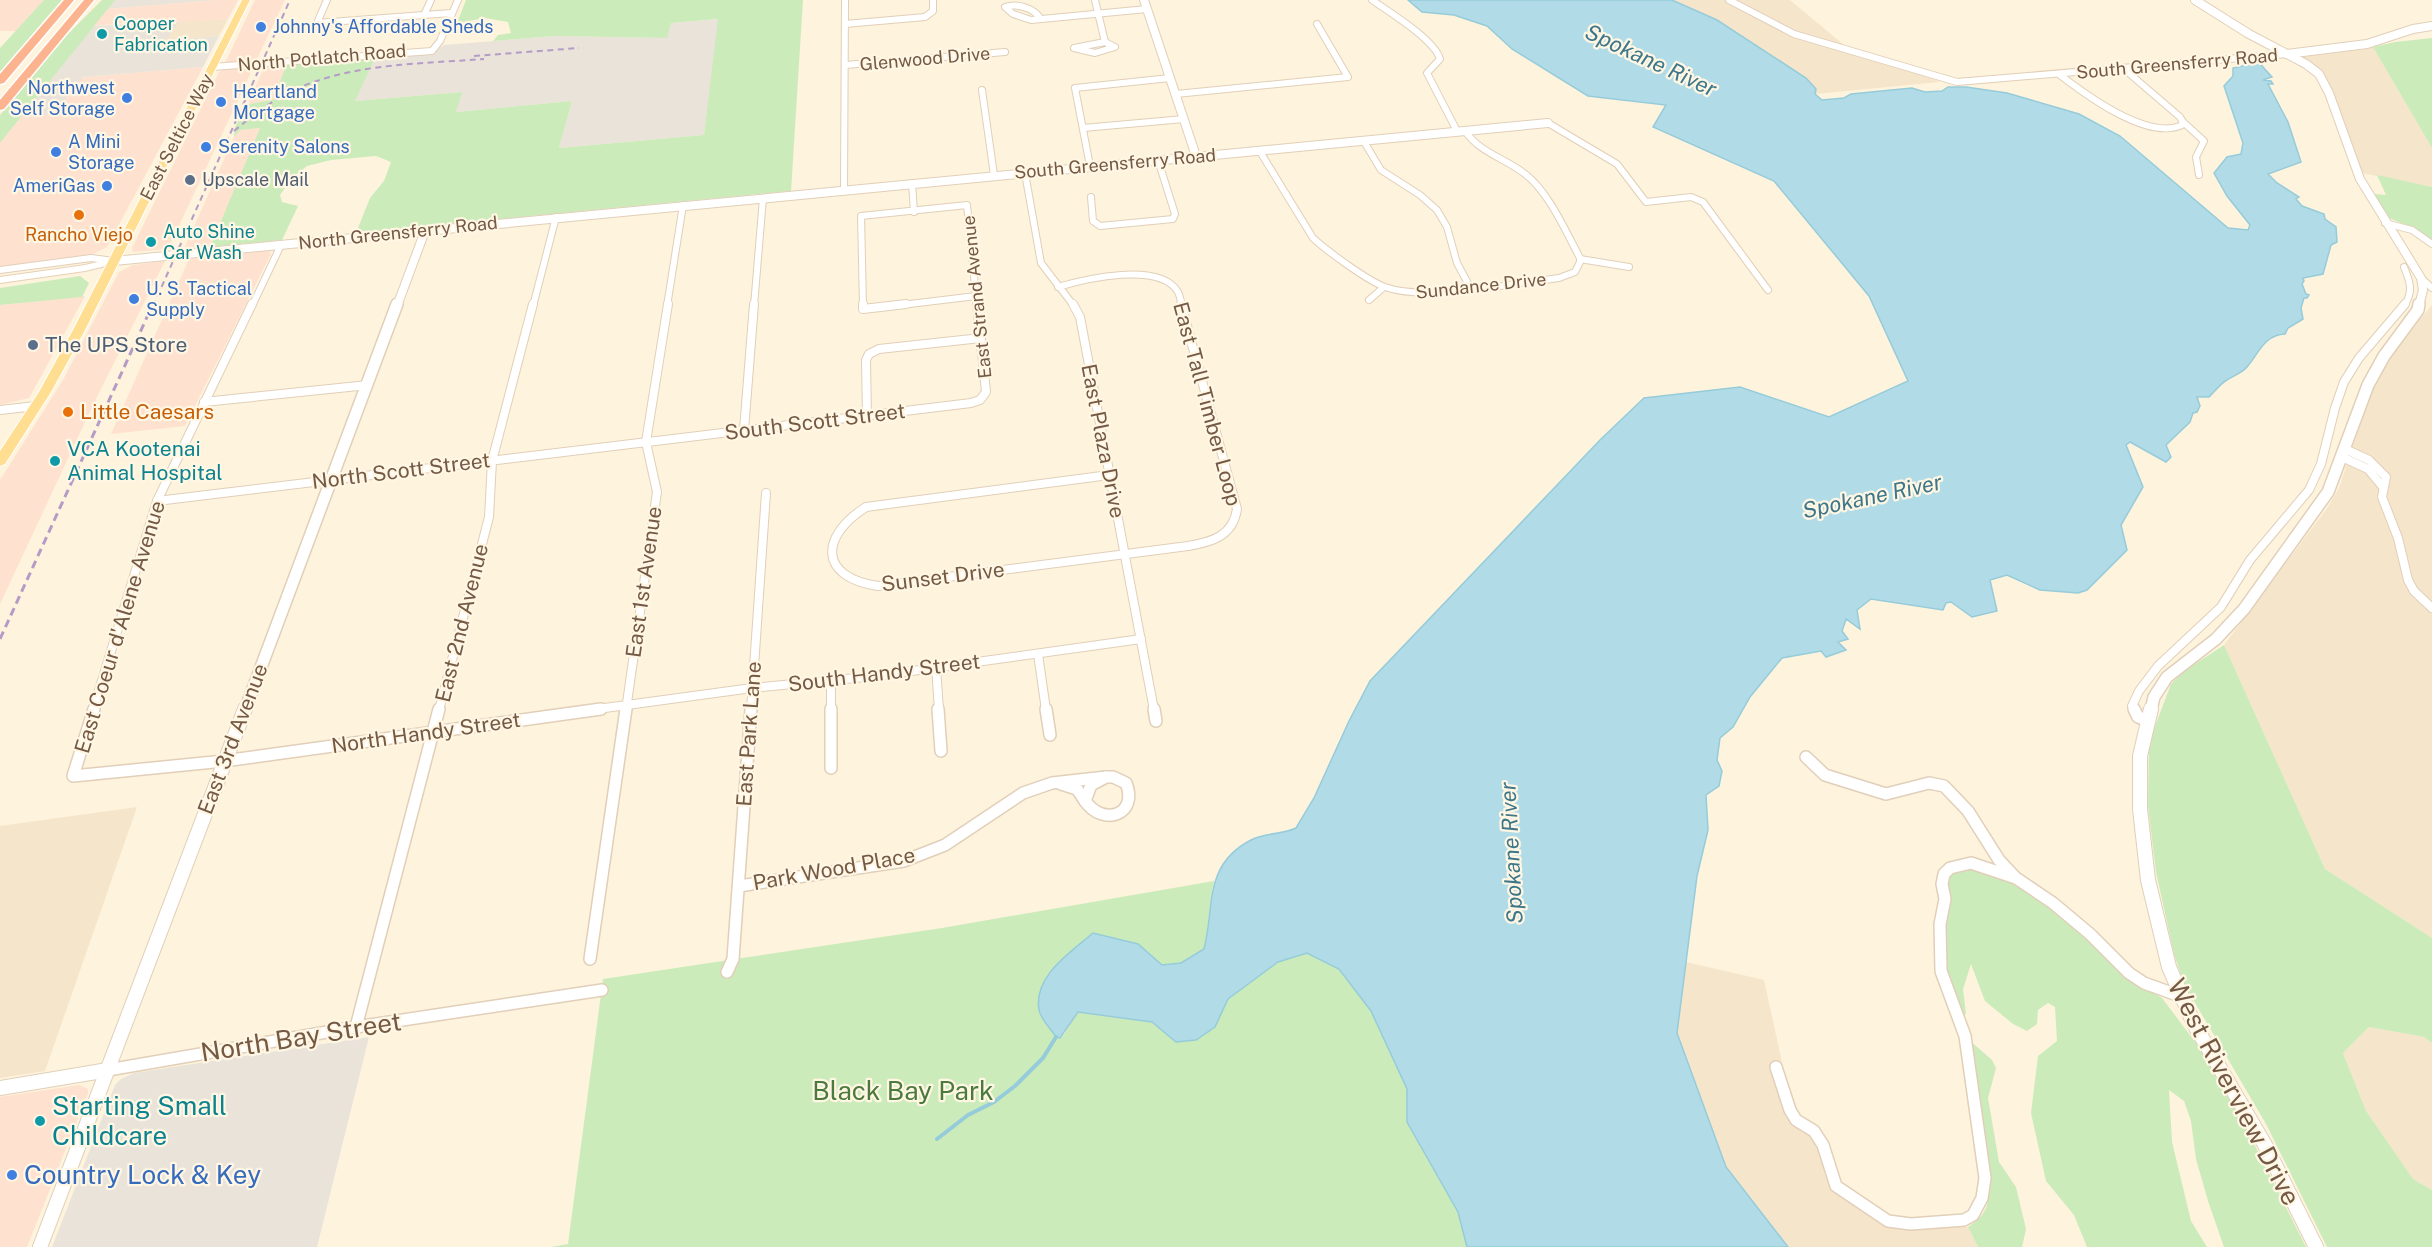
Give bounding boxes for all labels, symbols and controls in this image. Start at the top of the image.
place label: Cooper Fabrication [114,13,208,55]
place label: Johnny's Affordable Sheds [273,16,493,37]
water label: Spokane River [1581,18,1721,102]
marker: Johnny's Affordable Sheds [254,20,268,34]
marker: Cooper Fabrication [95,27,109,41]
street label: North Potlatch Road [237,40,407,75]
street label: Glenwood Drive [859,42,991,75]
street label: South Greensferry Road [2075,44,2279,83]
street label: East Seltice Way [136,70,218,204]
place label: Northwest Self Storage [10,77,115,119]
place label: Heartland Mortgage [233,81,317,123]
marker: Northwest Self Storage [120,91,134,105]
marker: Heartland Mortgage [214,95,228,109]
place label: A Mini Storage [68,131,134,173]
place label: Serenity Salons [218,136,350,157]
marker: Serenity Salons [199,140,213,154]
street label: South Greensferry Road [1013,144,1217,183]
marker: A Mini Storage [49,145,63,159]
place label: Upscale Mail [202,169,309,190]
marker: Upscale Mail [183,173,197,187]
place label: AmeriGas [13,175,95,196]
marker: AmeriGas [100,179,114,193]
marker: Rancho Viejo [72,208,86,222]
street label: North Greensferry Road [297,212,499,253]
street label: East Strand Avenue [957,214,996,380]
place label: Auto Shine Car Wash [163,221,255,263]
place label: Rancho Viejo [25,224,133,245]
marker: Auto Shine Car Wash [144,235,158,249]
street label: Sundance Drive [1415,268,1547,303]
place label: U. S. Tactical Supply [146,278,252,320]
marker: U. S. Tactical Supply [127,292,141,306]
street label: East Tall Timber Loop [1168,299,1247,509]
place label: The UPS Store [45,332,187,357]
marker: The UPS Store [26,338,40,352]
street label: East Plaza Drive [1076,362,1131,520]
street label: South Scott Street [723,398,907,445]
place label: Little Caesars [80,399,214,424]
marker: Little Caesars [61,405,75,419]
place label: VCA Kootenai Animal Hospital [67,436,223,485]
street label: North Scott Street [310,447,491,494]
marker: VCA Kootenai Animal Hospital [48,454,62,468]
water label: Spokane River [1800,468,1945,523]
street label: East Coeur d'Alene Avenue [69,497,170,756]
street label: East 1st Avenue [621,505,666,659]
street label: East 2nd Avenue [430,541,493,705]
street label: Sunset Drive [880,557,1006,596]
street label: South Handy Street [786,648,981,697]
street label: East 3rd Avenue [192,660,273,818]
street label: East Park Lane [731,661,766,807]
street label: North Handy Street [330,707,522,758]
water label: Spokane River [1494,781,1528,925]
street label: Park Wood Place [751,842,917,895]
street label: West Riverview Drive [2162,973,2307,1210]
street label: North Bay Street [198,1005,403,1068]
park label: Black Bay Park [812,1075,994,1106]
place label: Starting Small Childcare [52,1090,227,1151]
marker: Starting Small Childcare [33,1114,47,1128]
place label: Country Lock & Key [24,1159,261,1190]
marker: Country Lock & Key [5,1168,19,1182]

